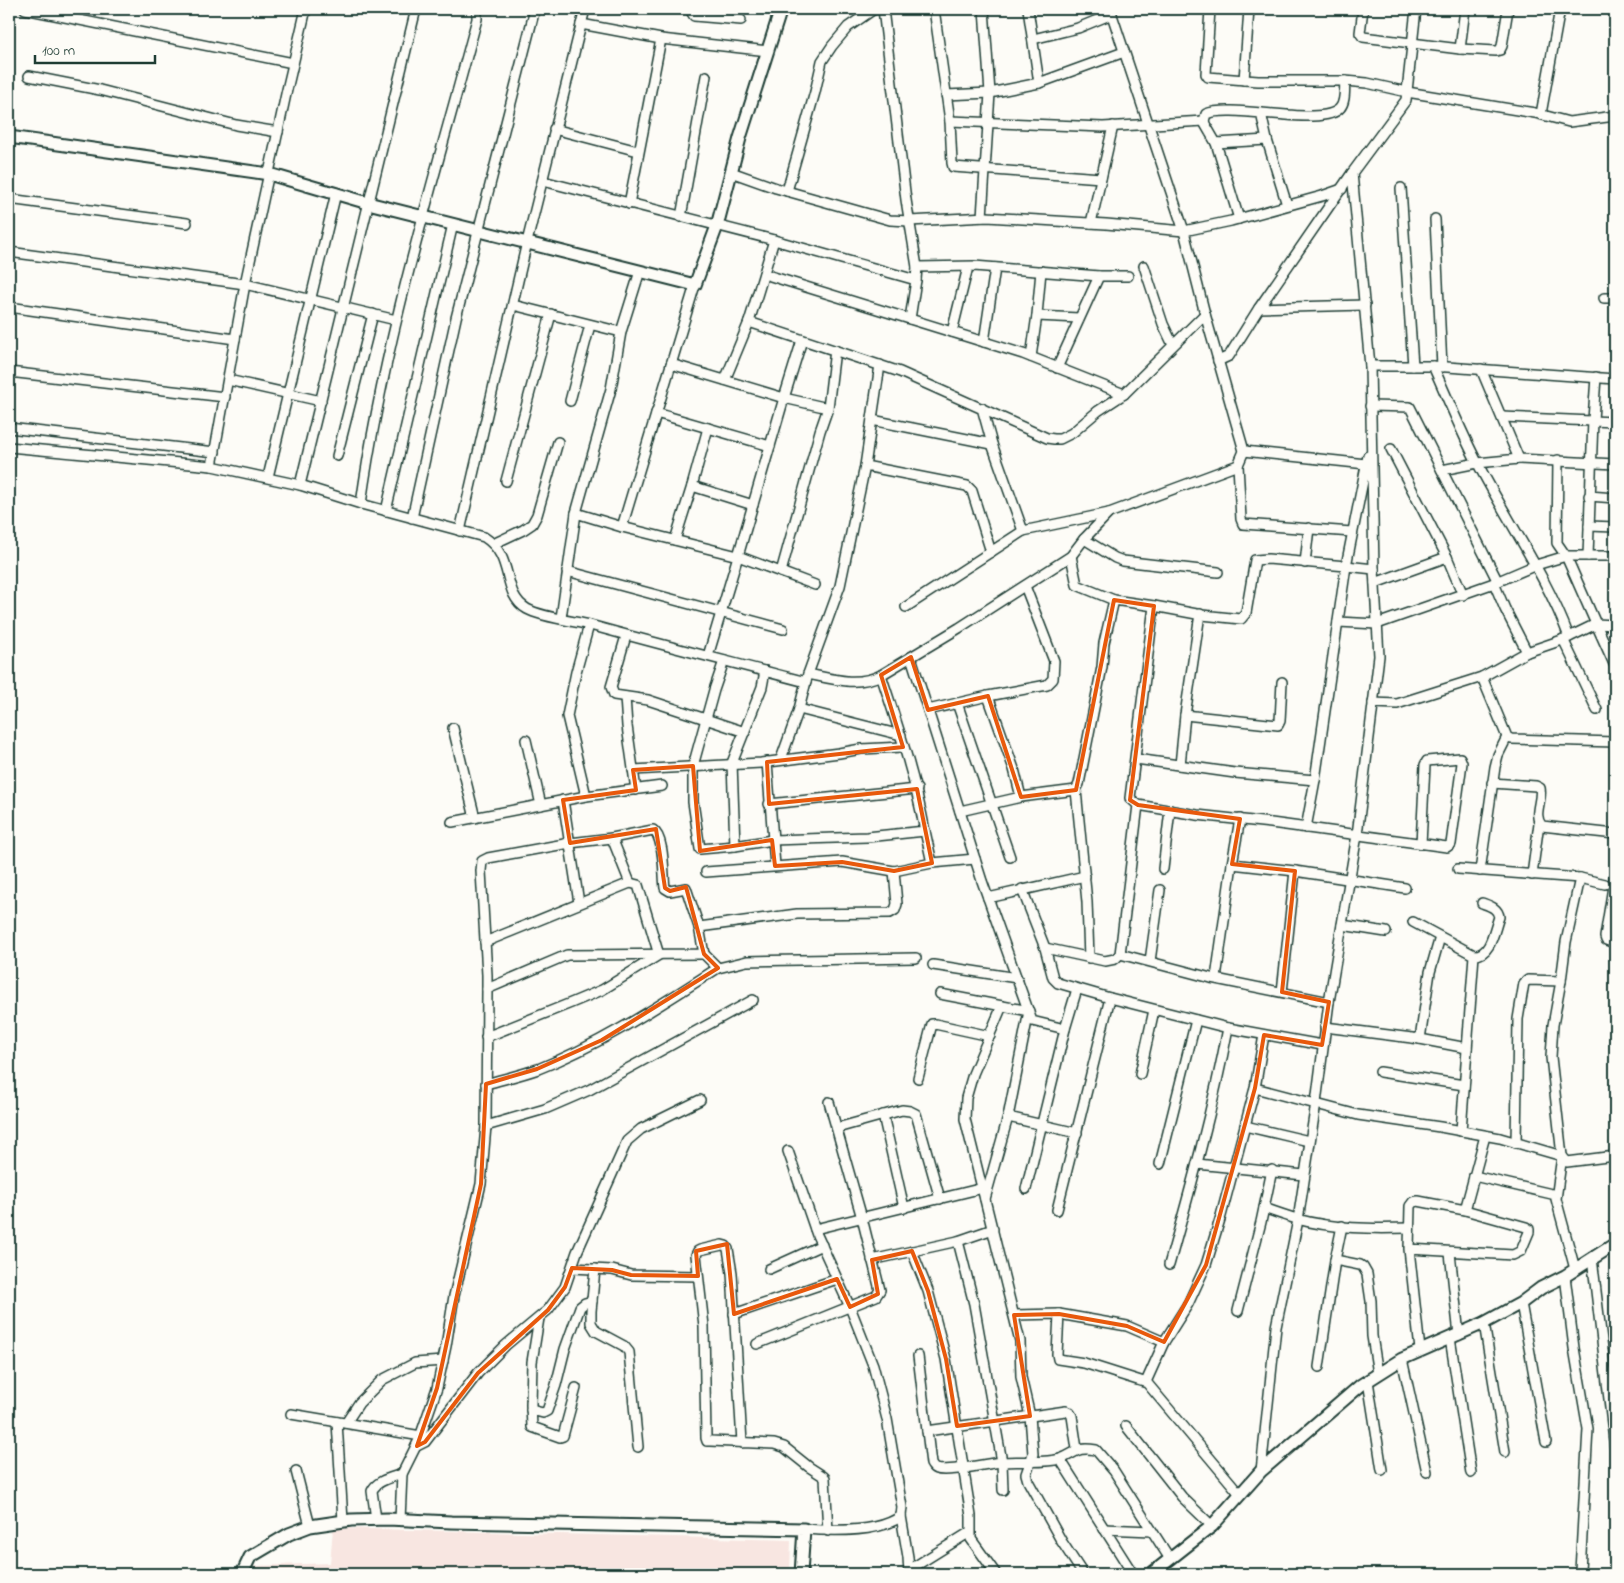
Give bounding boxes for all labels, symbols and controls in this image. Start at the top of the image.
scale bar [35,32,155,64]
text: 100 m [42,40,75,62]

